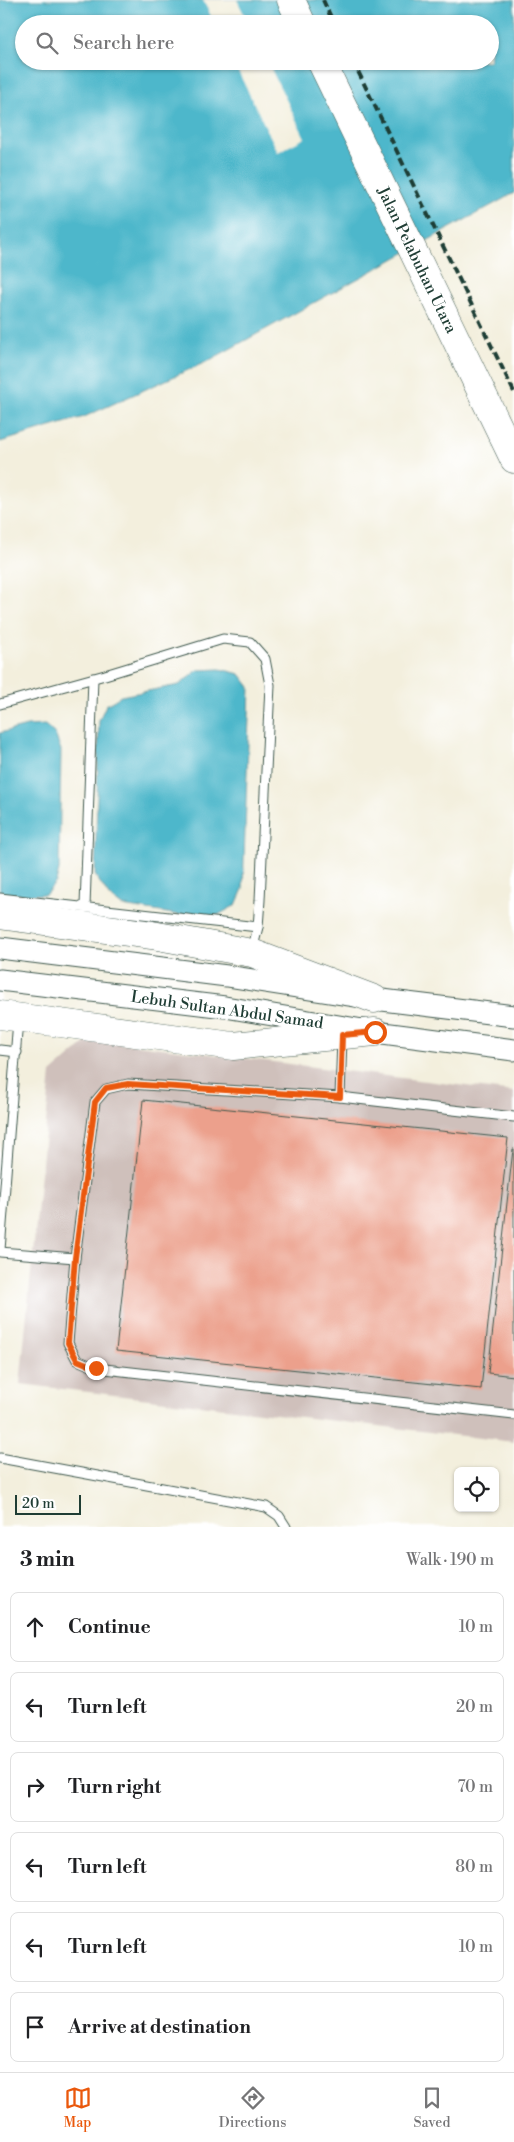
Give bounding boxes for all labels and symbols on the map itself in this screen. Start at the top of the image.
street label: Jalan Pelabuhan Utara [372,183,462,337]
street label: Lebuh Sultan Abdul Samad [129,987,325,1033]
route start [364,1021,387,1044]
route end [85,1357,108,1380]
scale bar [15,1492,81,1515]

